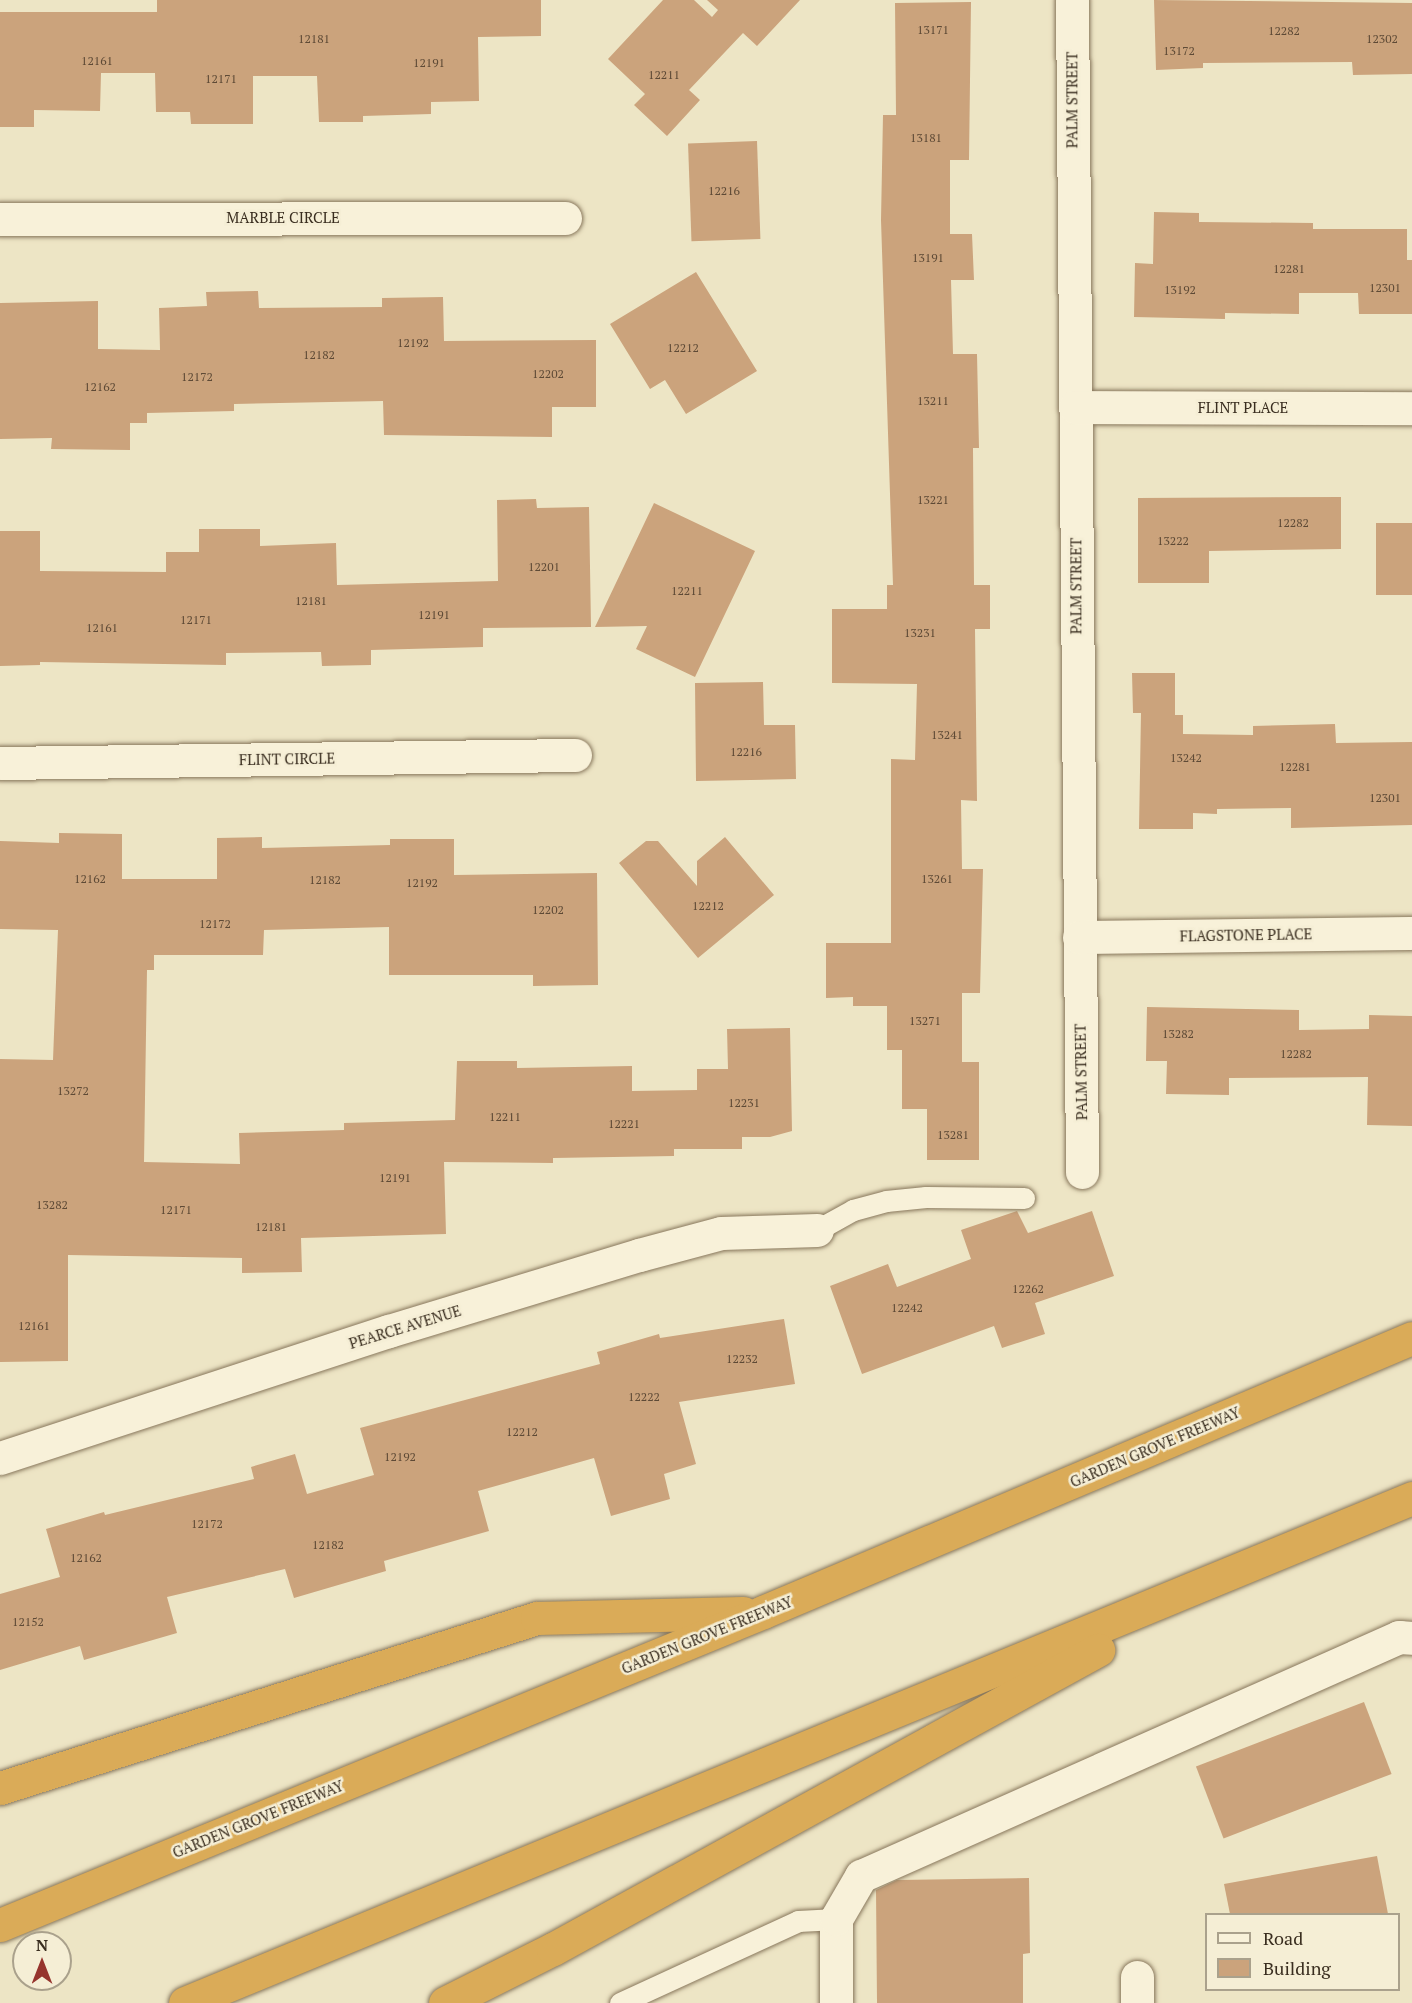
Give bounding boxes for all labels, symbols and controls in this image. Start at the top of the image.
house number: 13171 [917,23,949,37]
house number: 12282 [1268,24,1300,38]
house number: 12181 [298,32,330,46]
house number: 12302 [1366,32,1398,46]
house number: 13172 [1163,44,1195,58]
street label: PALM STREET [1063,52,1081,148]
house number: 12161 [81,54,113,68]
house number: 12191 [413,56,445,70]
house number: 12211 [648,68,680,82]
house number: 12171 [205,72,237,86]
house number: 13181 [910,131,942,145]
house number: 12216 [708,184,740,198]
street label: MARBLE CIRCLE [226,209,340,227]
house number: 13191 [912,251,944,265]
house number: 12281 [1273,262,1305,276]
house number: 12301 [1369,281,1401,295]
house number: 13192 [1164,283,1196,297]
house number: 12192 [397,336,429,350]
house number: 12212 [667,341,699,355]
house number: 12182 [303,348,335,362]
house number: 12202 [532,367,564,381]
house number: 12172 [181,370,213,384]
house number: 12162 [84,380,116,394]
house number: 13211 [917,394,949,408]
street label: FLINT PLACE [1198,399,1288,417]
house number: 13221 [917,493,949,507]
house number: 12282 [1277,516,1309,530]
house number: 13222 [1157,534,1189,548]
street label: PALM STREET [1067,538,1085,634]
house number: 12201 [528,560,560,574]
house number: 12211 [671,584,703,598]
house number: 12181 [295,594,327,608]
house number: 12191 [418,608,450,622]
house number: 12171 [180,613,212,627]
house number: 12161 [86,621,118,635]
house number: 13231 [904,626,936,640]
house number: 13241 [931,728,963,742]
house number: 12216 [730,745,762,759]
street label: FLINT CIRCLE [239,749,335,769]
house number: 13242 [1170,751,1202,765]
house number: 12281 [1279,760,1311,774]
house number: 12301 [1369,791,1401,805]
house number: 12162 [74,872,106,886]
house number: 13261 [921,872,953,886]
house number: 12182 [309,873,341,887]
house number: 12192 [406,876,438,890]
house number: 12212 [692,899,724,913]
house number: 12202 [532,903,564,917]
house number: 12172 [199,917,231,931]
street label: FLAGSTONE PLACE [1180,925,1312,945]
house number: 13271 [909,1014,941,1028]
street label: PALM STREET [1071,1024,1091,1120]
house number: 13282 [1162,1027,1194,1041]
house number: 12282 [1280,1047,1312,1061]
house number: 13272 [57,1084,89,1098]
house number: 12231 [728,1096,760,1110]
house number: 12211 [489,1110,521,1124]
house number: 12221 [608,1117,640,1131]
house number: 13281 [937,1128,969,1142]
house number: 12191 [379,1171,411,1185]
house number: 13282 [36,1198,68,1212]
house number: 12171 [160,1203,192,1217]
house number: 12181 [255,1220,287,1234]
house number: 12262 [1012,1282,1044,1296]
street label: PEARCE AVENUE [347,1301,463,1353]
house number: 12242 [891,1301,923,1315]
house number: 12161 [18,1319,50,1333]
house number: 12232 [726,1352,758,1366]
house number: 12222 [628,1390,660,1404]
street label: GARDEN GROVE FREEWAY [1067,1403,1243,1491]
house number: 12212 [506,1425,538,1439]
house number: 12192 [384,1450,416,1464]
house number: 12172 [191,1517,223,1531]
house number: 12182 [312,1538,344,1552]
house number: 12162 [70,1551,102,1565]
street label: GARDEN GROVE FREEWAY [619,1592,795,1678]
house number: 12152 [12,1615,44,1629]
street label: GARDEN GROVE FREEWAY [170,1776,346,1862]
legend [1205,1913,1400,1991]
text: Road [1263,1926,1303,1950]
north arrow [12,1931,72,1991]
text: N [36,1934,48,1956]
text: Building [1263,1956,1331,1980]

